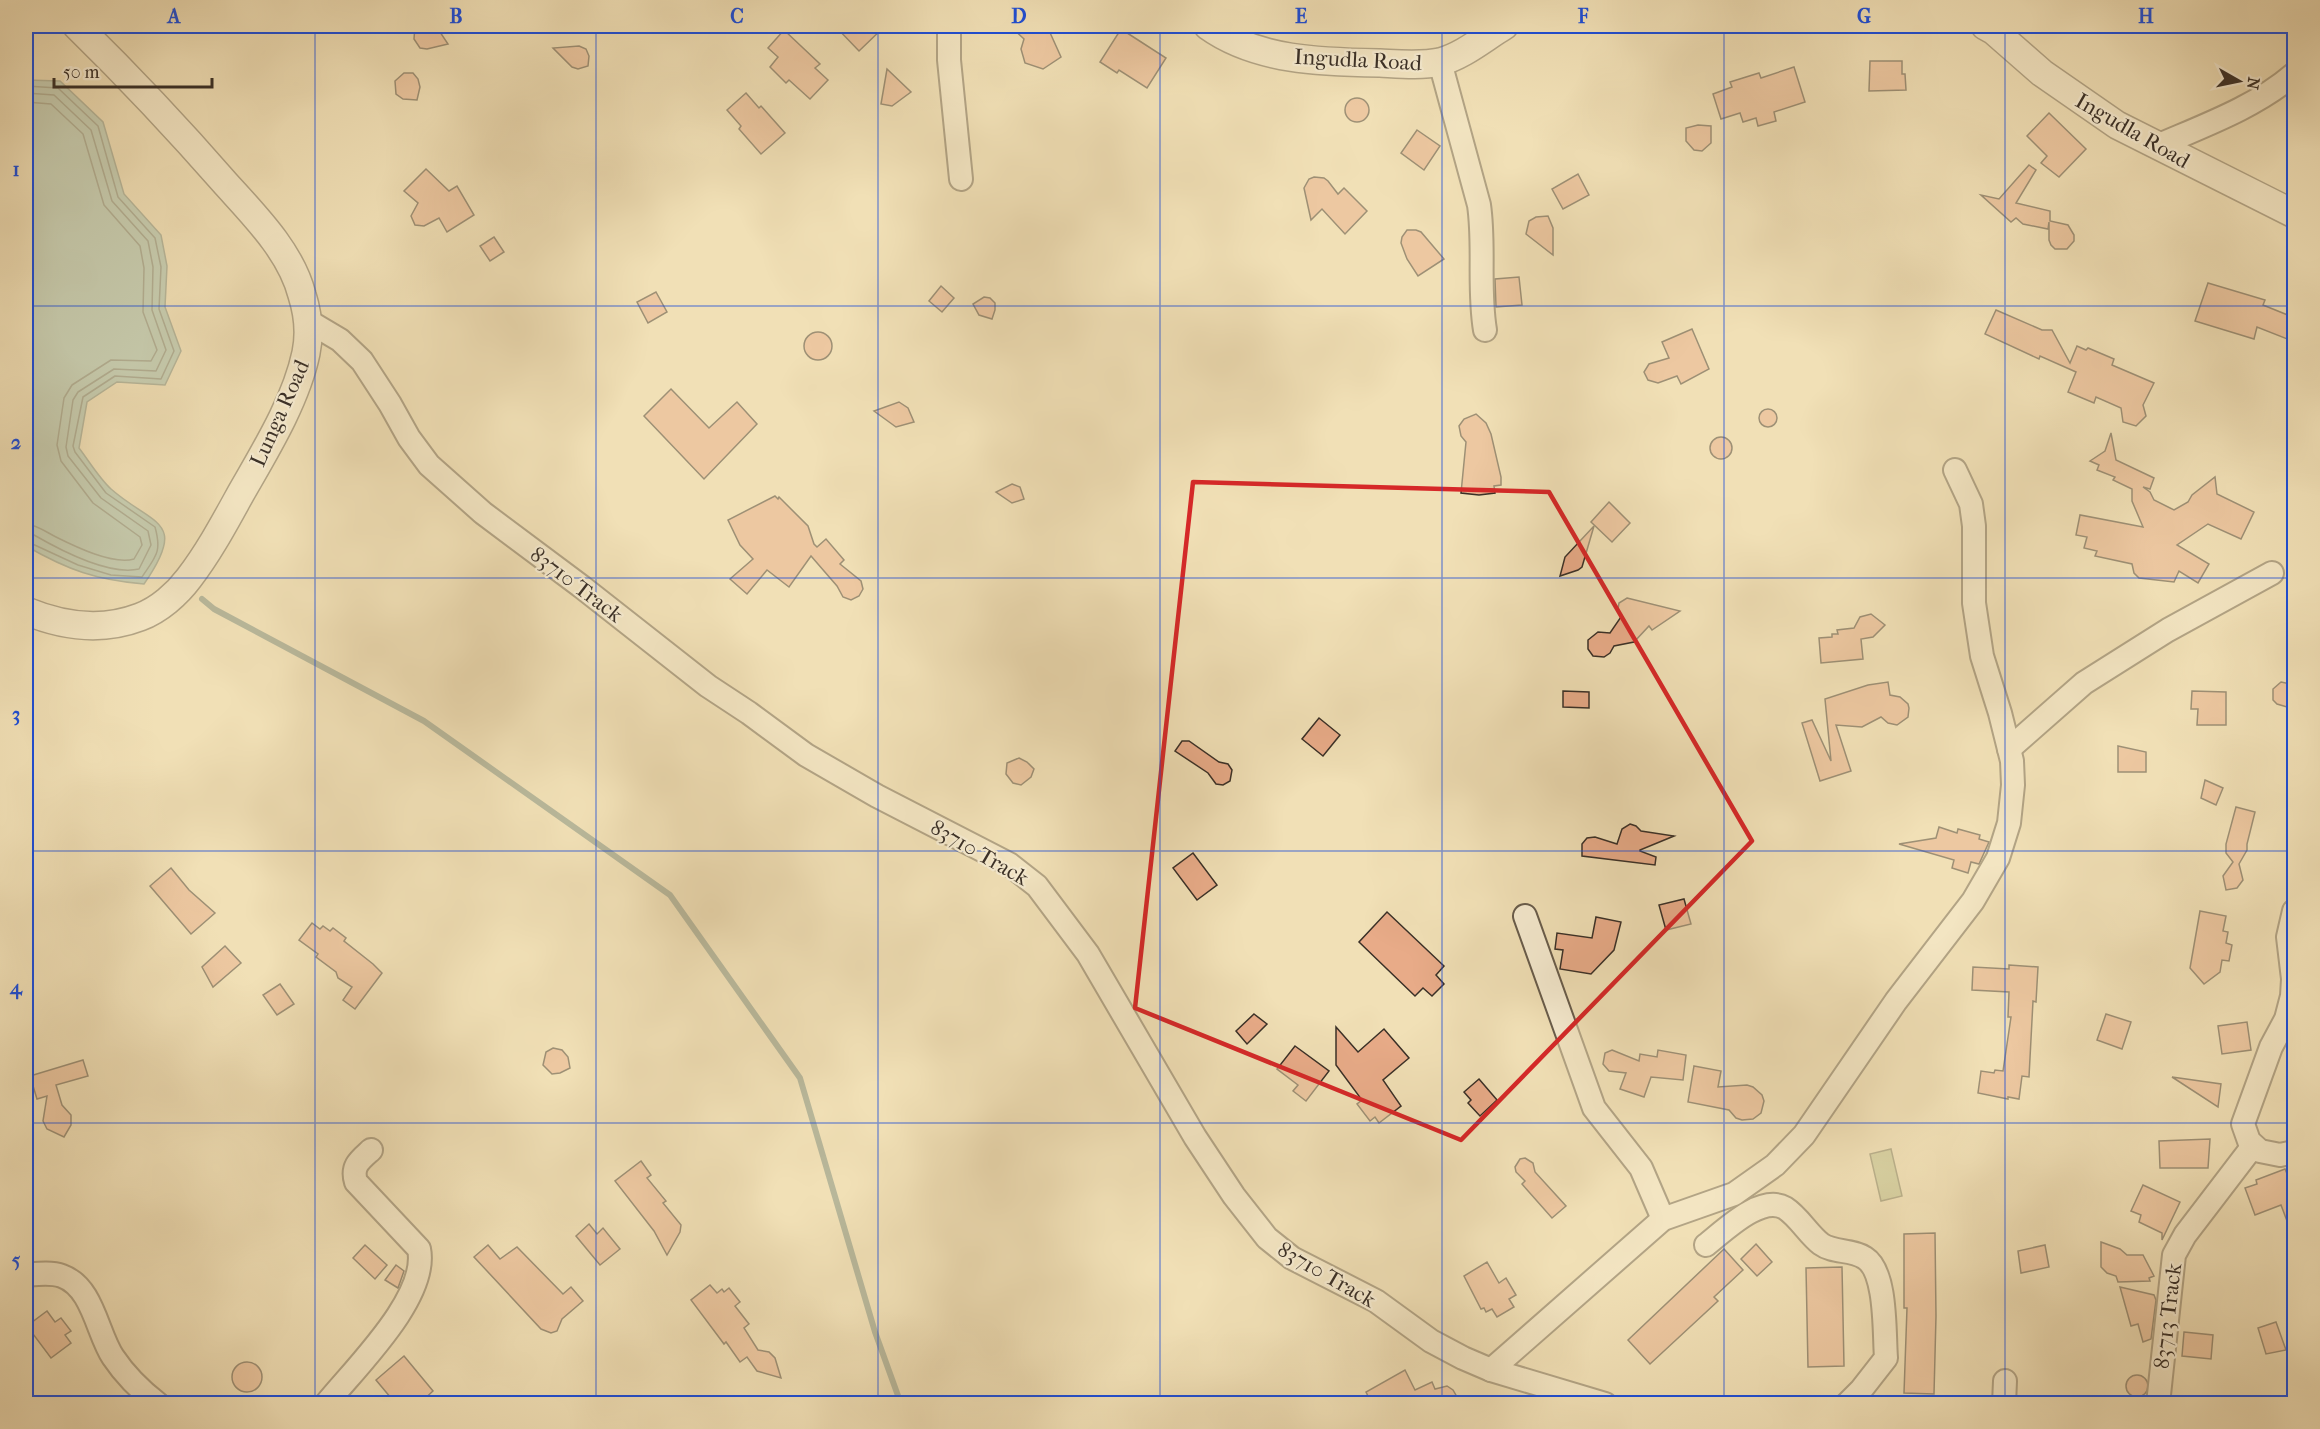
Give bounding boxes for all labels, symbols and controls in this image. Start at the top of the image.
text: A [166,5,182,28]
text: B [449,5,463,28]
text: C [730,5,744,28]
text: D [1011,5,1027,28]
text: E [1295,5,1307,28]
text: F [1577,5,1589,28]
text: G [1857,5,1871,28]
text: H [2138,5,2154,28]
street label: Ingudla Road [1293,44,1423,76]
scale bar [54,51,212,89]
north arrow [2209,51,2269,111]
text: 50 m [63,62,100,83]
text: N [2243,76,2264,92]
street label: Ingudla Road [2071,88,2195,175]
text: 1 [12,158,20,181]
street label: Lunga Road [245,355,315,471]
text: 2 [11,431,21,454]
street label: 83710 Track [525,542,628,628]
text: 3 [12,703,20,726]
street label: 83710 Track [926,814,1034,892]
text: 4 [9,976,23,1000]
street label: 83710 Track [1273,1236,1381,1314]
text: 5 [12,1249,21,1272]
street label: 83713 Track [2149,1261,2187,1370]

